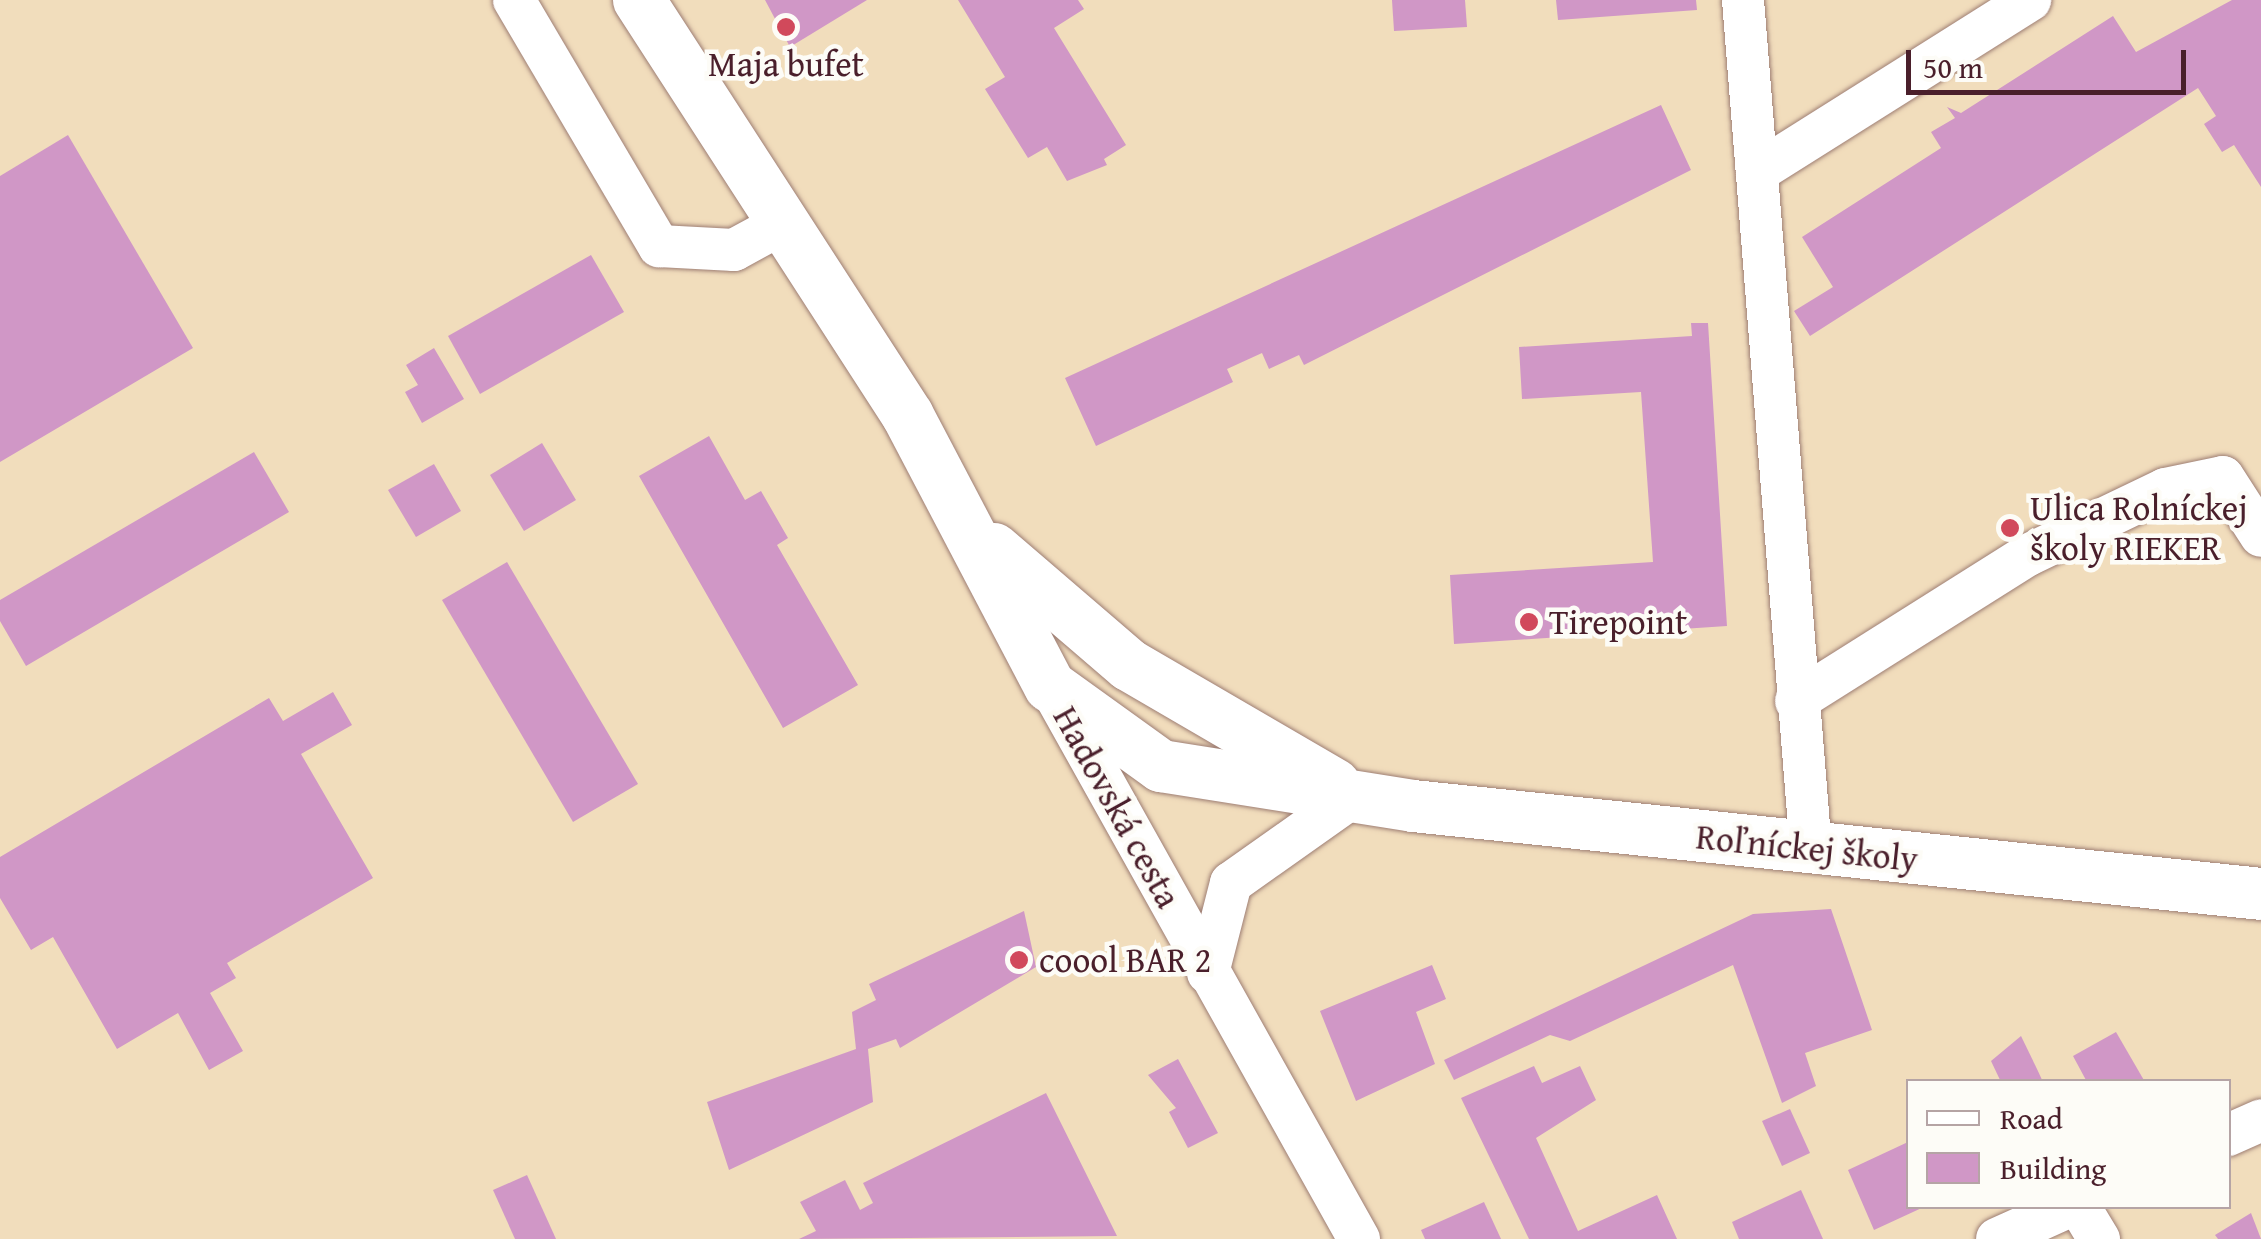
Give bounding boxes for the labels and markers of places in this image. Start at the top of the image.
marker: Maja bufet [775,16,797,38]
place label: Maja bufet [708,43,864,85]
place label: Ulica Rolníckej školy RIEKER [2030,487,2248,569]
marker: Ulica Rolníckej školy RIEKER [1999,517,2021,539]
place label: Tirepoint [1549,601,1687,643]
marker: Tirepoint [1518,611,1540,633]
place label: coool BAR 2 [1039,939,1211,981]
marker: coool BAR 2 [1008,949,1030,971]

